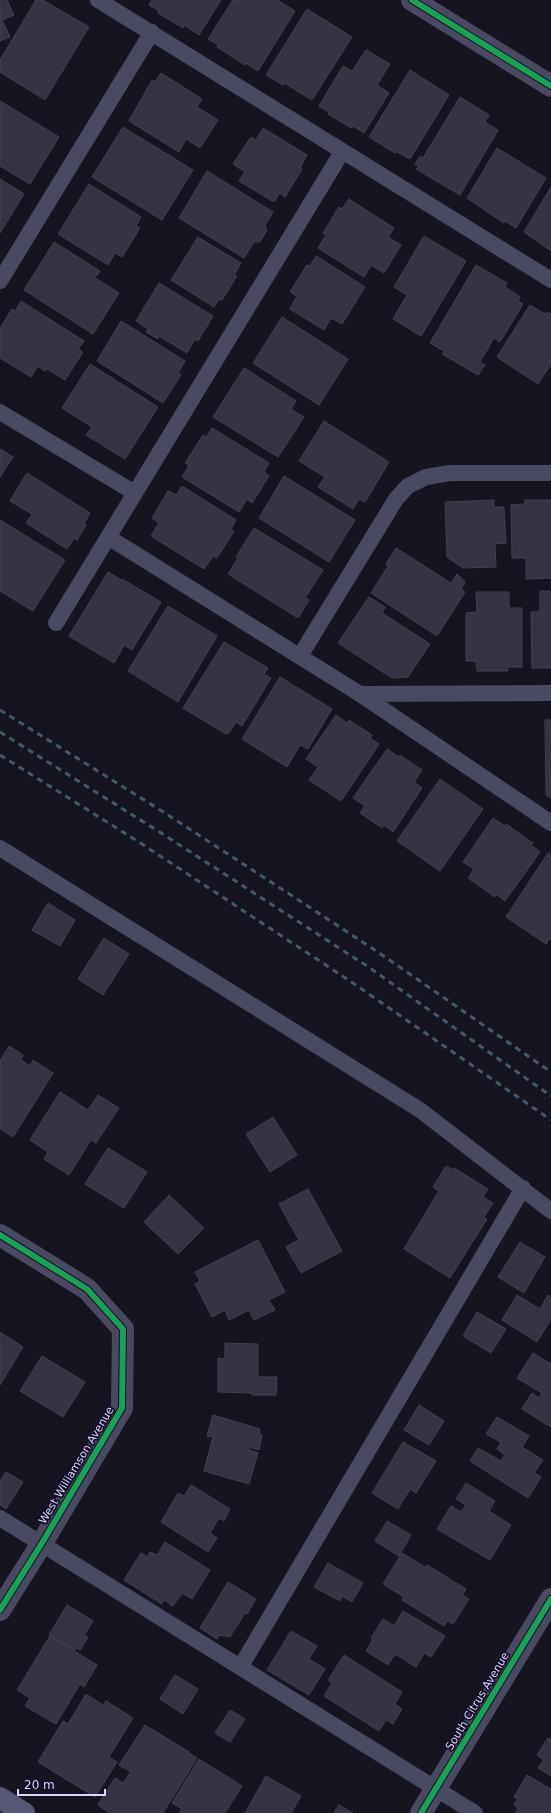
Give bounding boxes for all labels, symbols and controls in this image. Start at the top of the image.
street label: West Williamson Avenue [36,1404,117,1526]
street label: South Citrus Avenue [443,1650,512,1753]
scale bar [18,1771,105,1797]
text: 20 m [24,1778,55,1792]

